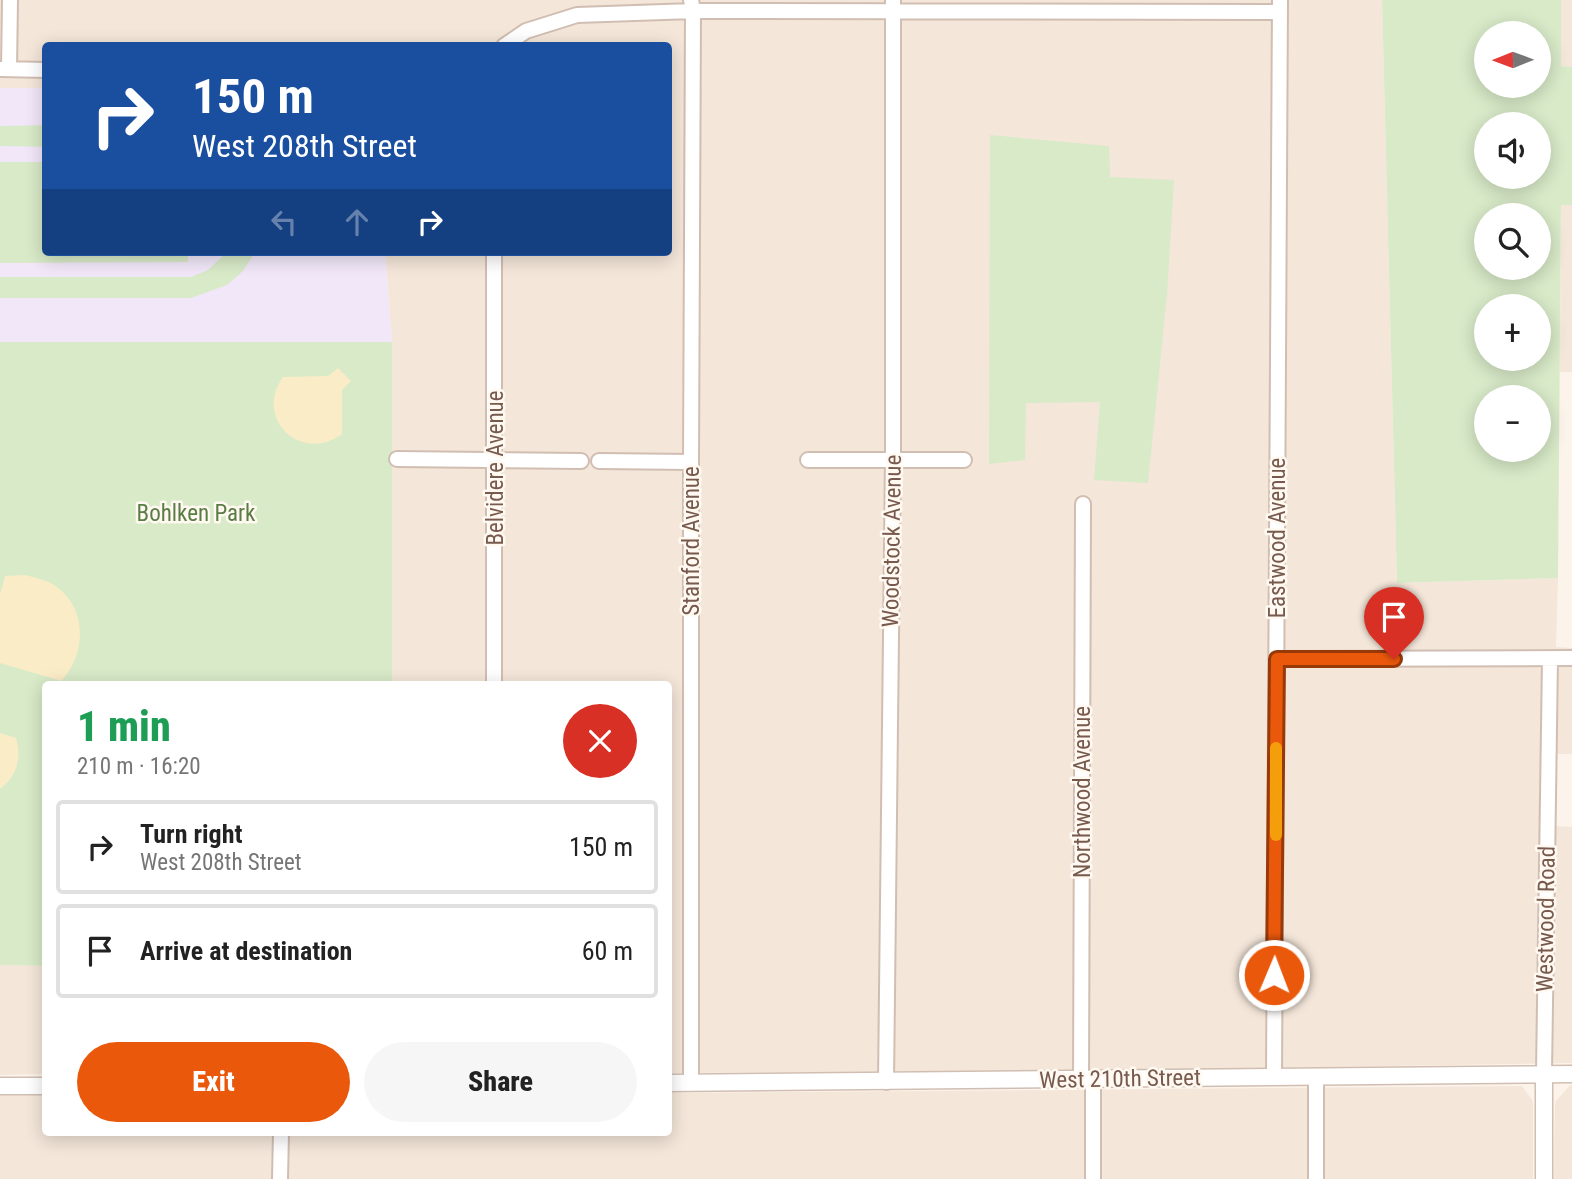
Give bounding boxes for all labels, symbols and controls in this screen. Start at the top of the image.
north arrow [1474,21,1550,98]
map controls [1474,21,1551,462]
text: 150 m [192,68,314,125]
icon: right [77,70,168,161]
button: sound [1474,112,1551,189]
text: West 208th Street [192,127,417,165]
icon: left [265,203,303,241]
icon: ahead [338,203,376,241]
icon: right [411,203,449,241]
button: search [1474,203,1551,280]
button: + [1474,294,1551,371]
button: − [1474,385,1551,462]
street label: Belvidere Avenue [482,391,509,546]
street label: Woodstock Avenue [877,454,907,628]
street label: Eastwood Avenue [1264,458,1291,618]
street label: Stanford Avenue [678,466,705,616]
park label: Bohlken Park [137,500,256,527]
pin [1364,587,1424,659]
icon: arrive [1375,598,1413,636]
text: 1 min [77,702,171,751]
button: close [563,704,637,778]
street label: Northwood Avenue [1069,706,1096,878]
text: 210 m · 16:20 [77,753,201,780]
text: Turn right [140,819,242,849]
icon: right [81,828,119,866]
text: 150 m [569,832,633,862]
street label: Westwood Road [1531,846,1561,992]
text: West 208th Street [140,849,302,876]
icon: arrive [81,932,119,970]
text: Arrive at destination [140,936,352,966]
text: 60 m [582,936,633,966]
position arrow [1237,938,1311,1012]
button: Exit [77,1042,350,1122]
button: Share [364,1042,637,1122]
street label: West 210th Street [1039,1064,1201,1094]

